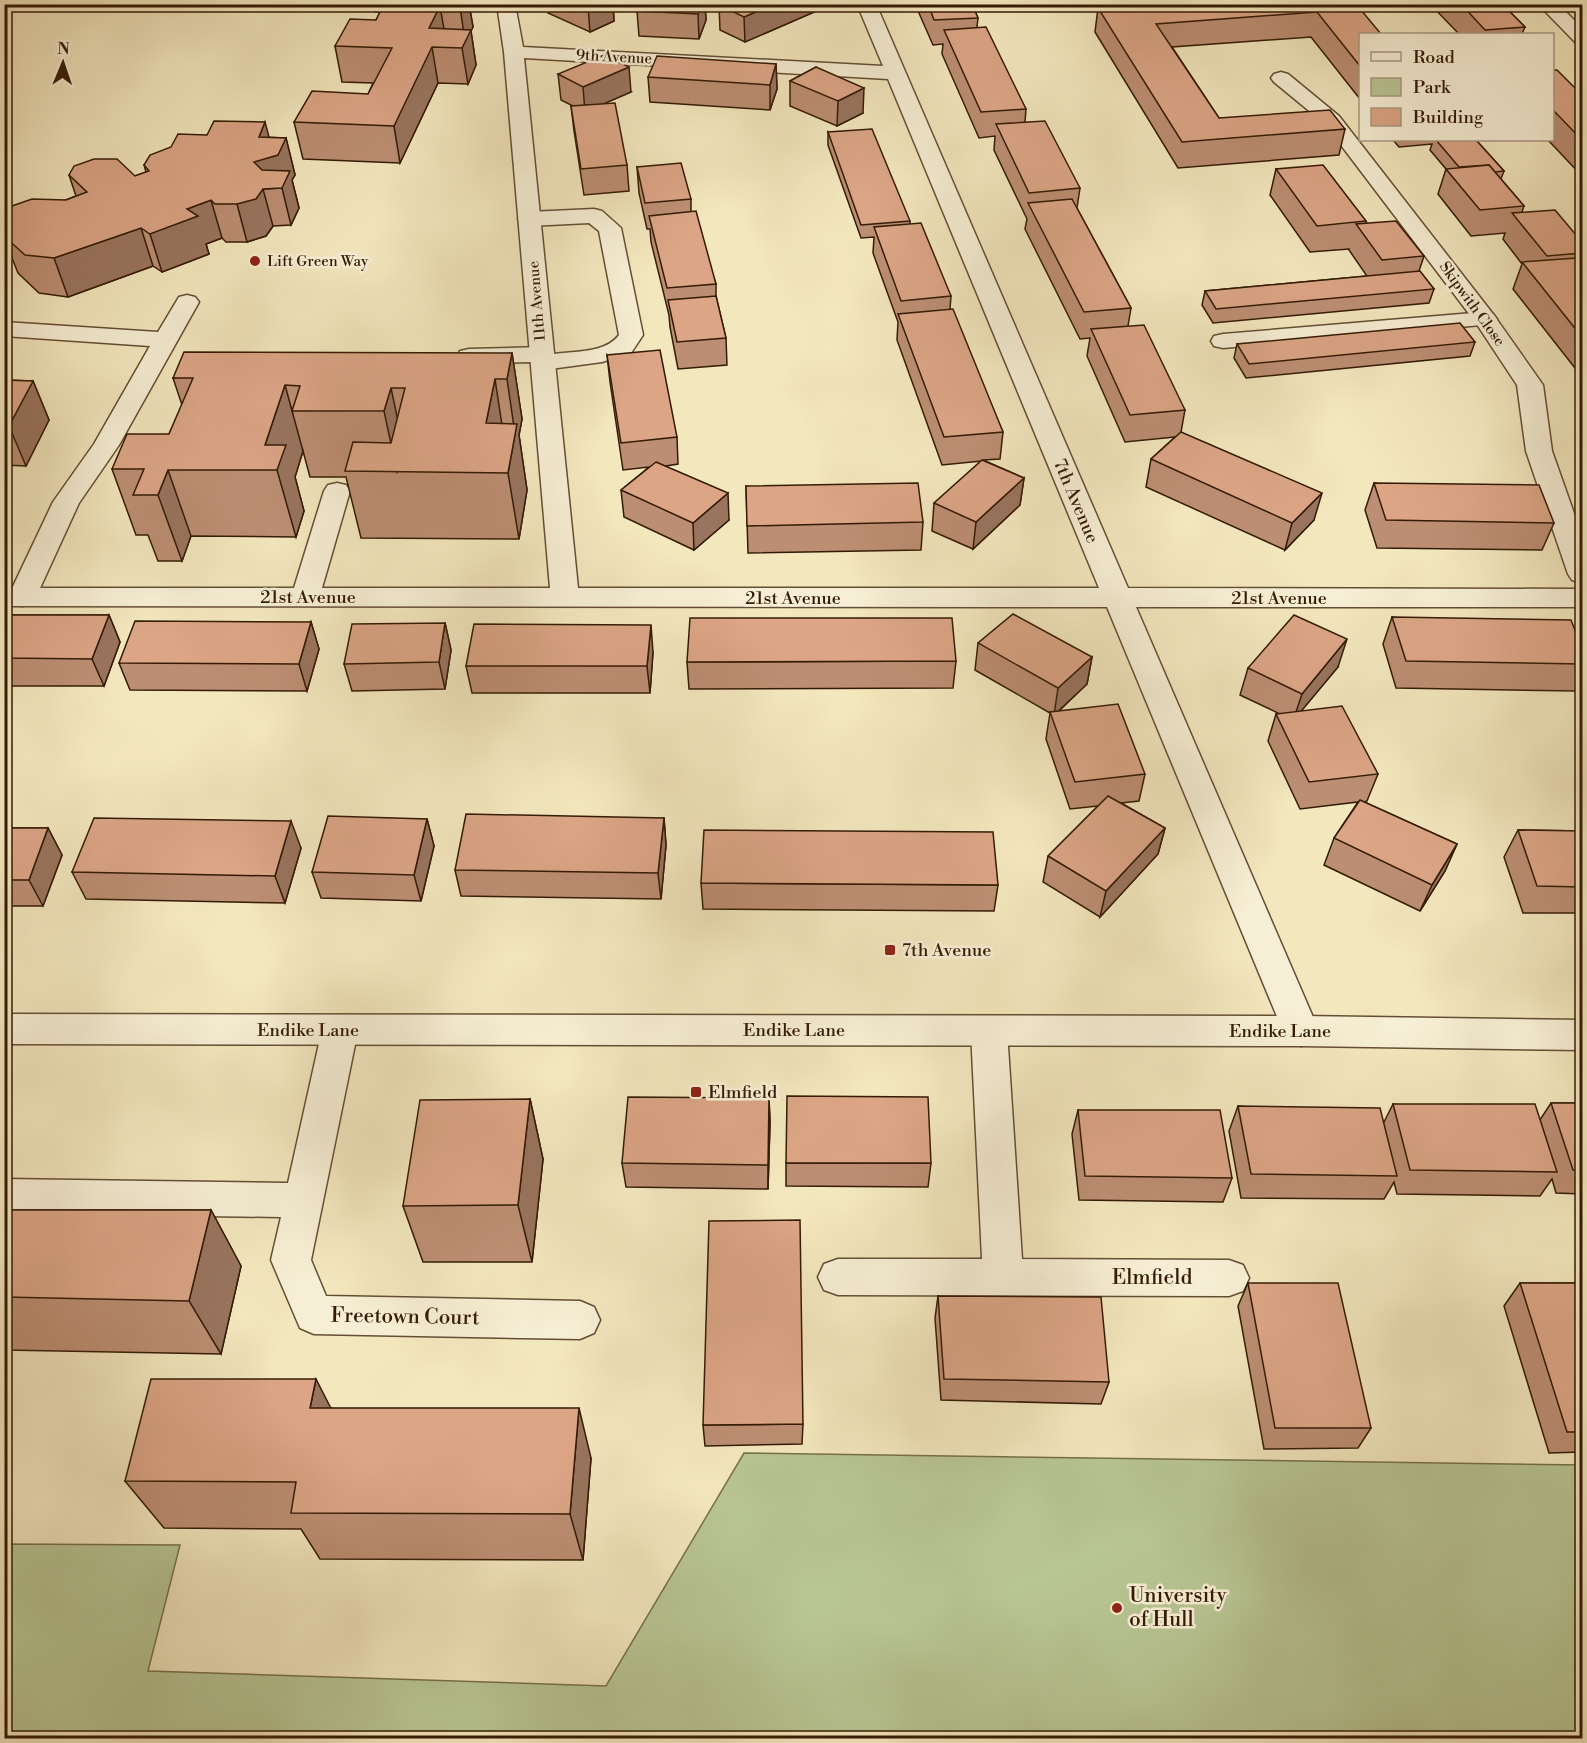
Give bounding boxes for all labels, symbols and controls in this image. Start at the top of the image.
north arrow [33,33,93,93]
legend [1359,33,1554,141]
text: N [57,39,71,59]
street label: 9th Avenue [576,46,652,68]
text: Road [1413,46,1456,69]
text: Park [1413,76,1452,99]
text: Building [1412,106,1484,129]
place label: Lift Green Way [267,252,369,271]
marker: Lift Green Way [248,254,262,268]
street label: Skipwith Close [1435,258,1509,350]
street label: 11th Avenue [524,260,550,342]
street label: 7th Avenue [1048,455,1104,547]
street label: 21st Avenue [260,586,356,609]
street label: 21st Avenue [745,587,841,610]
street label: 21st Avenue [1231,587,1327,610]
place label: 7th Avenue [902,939,991,962]
marker: 7th Avenue [883,943,897,957]
street label: Endike Lane [257,1019,359,1042]
street label: Endike Lane [743,1019,845,1042]
street label: Endike Lane [1229,1020,1331,1043]
place label: Elmfield [708,1081,778,1104]
marker: Elmfield [689,1085,703,1099]
street label: Elmfield [1112,1265,1192,1291]
street label: Freetown Court [330,1303,480,1331]
place label: University of Hull [1129,1583,1228,1633]
marker: University of Hull [1110,1601,1124,1615]

